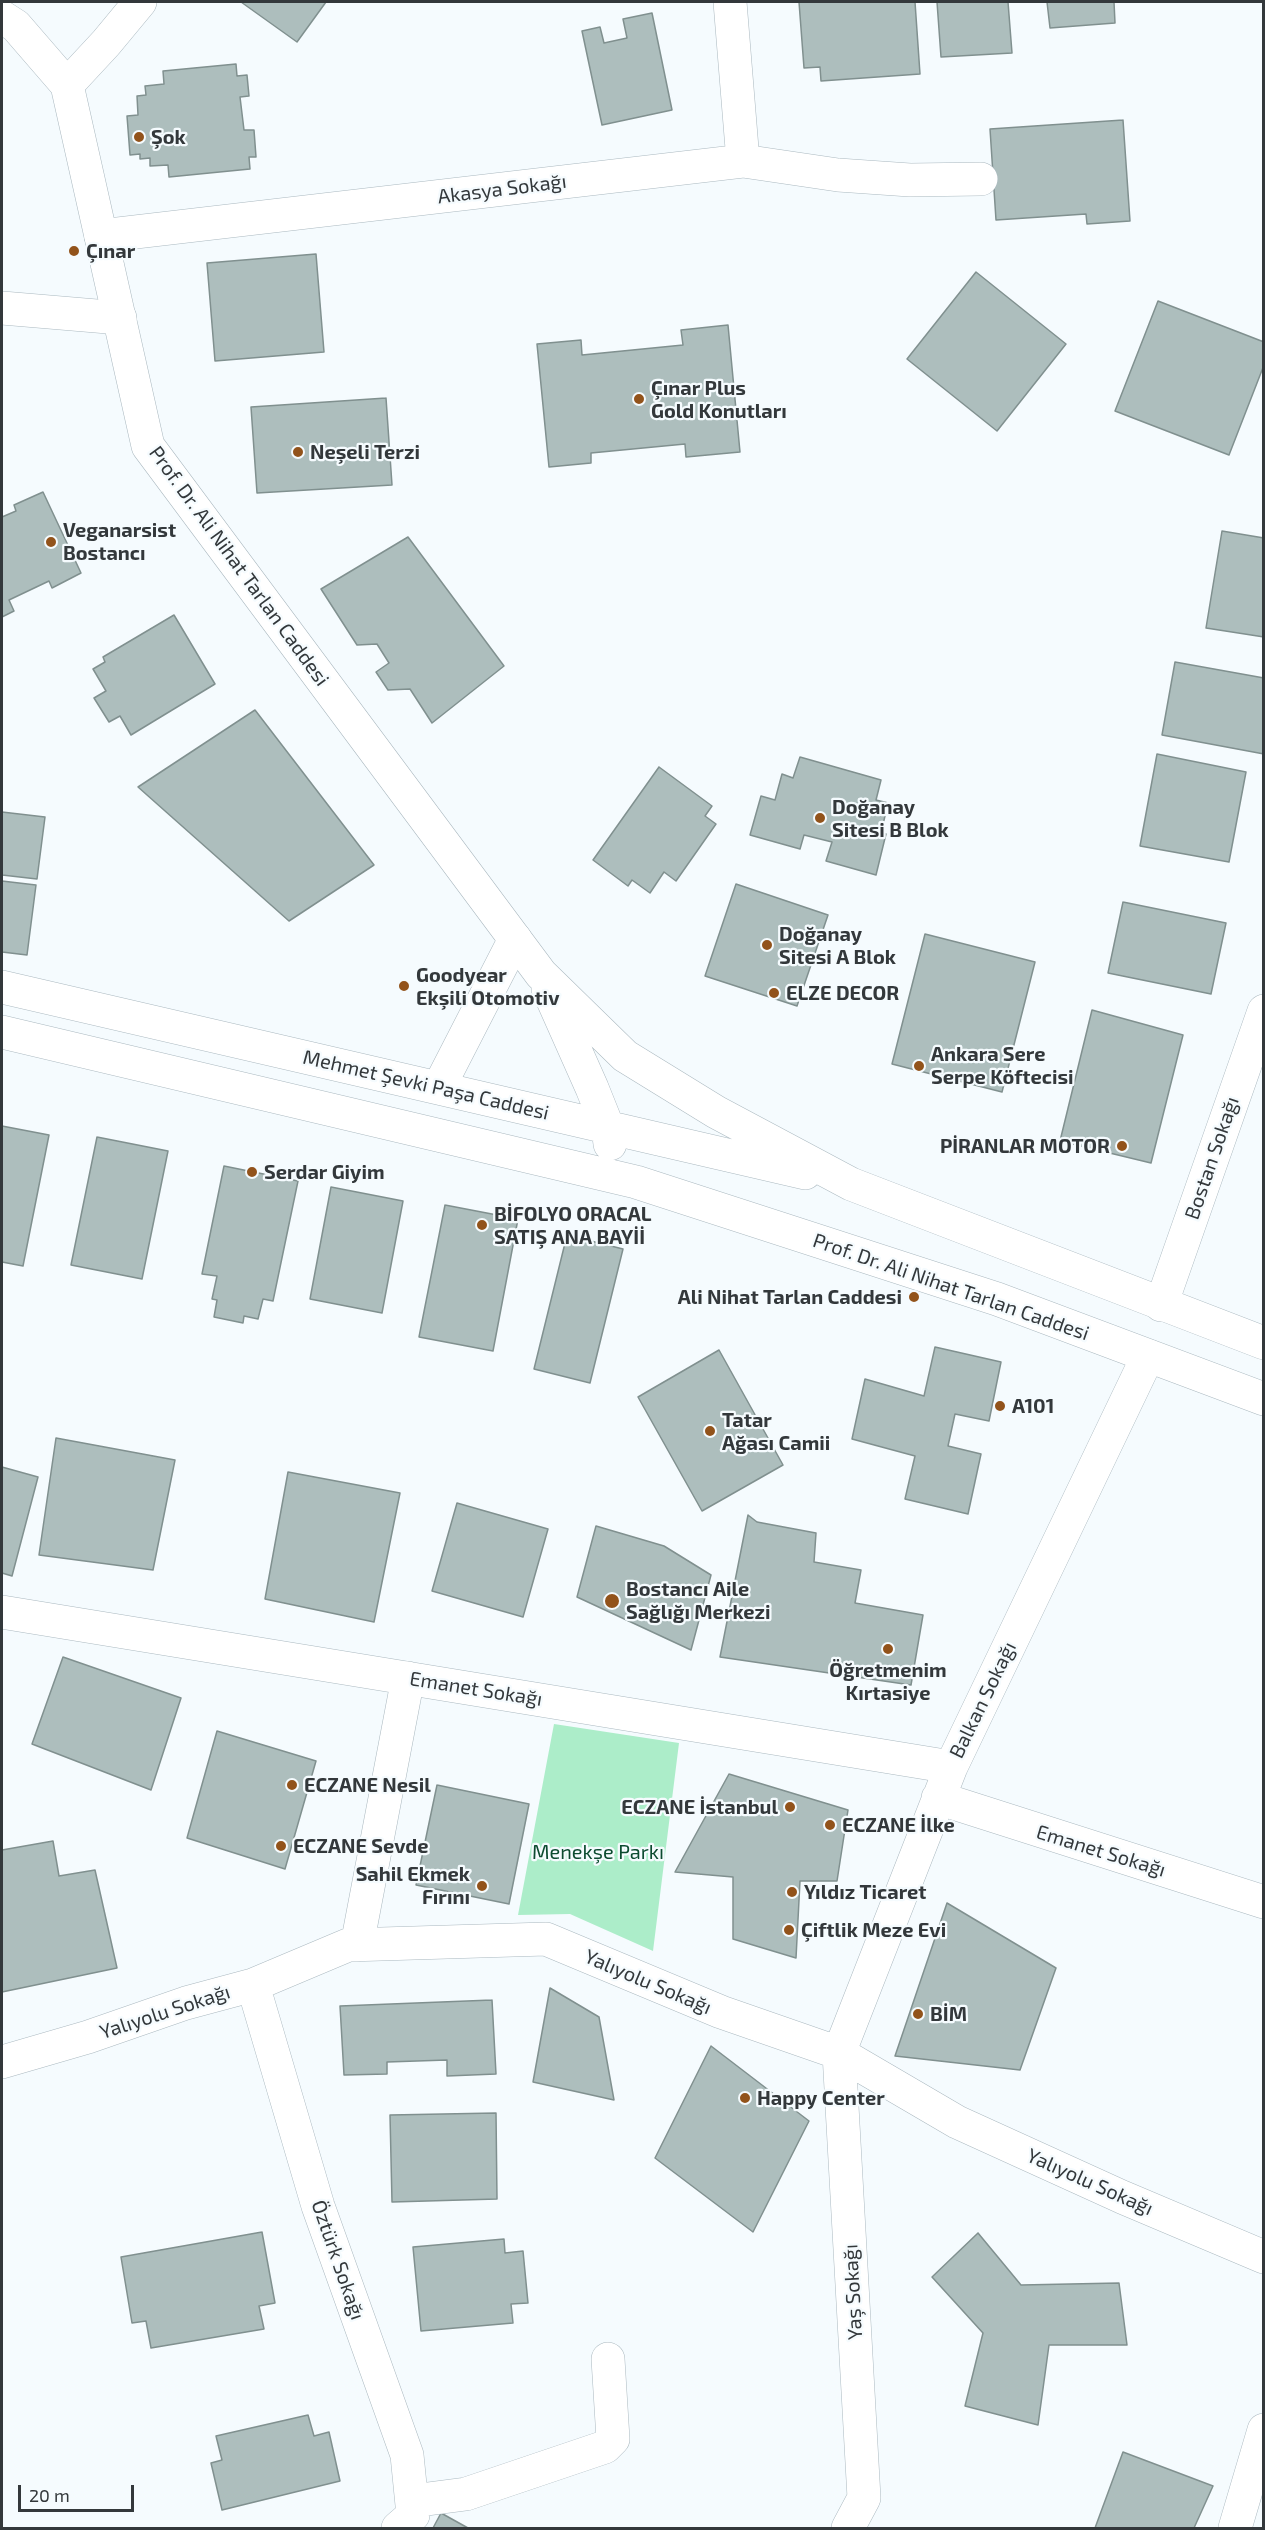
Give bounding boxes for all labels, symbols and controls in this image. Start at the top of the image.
place label: Şok [151,125,186,149]
marker: Şok [132,130,146,144]
street label: Akasya Sokağı [436,169,568,209]
place label: Çınar [86,239,135,263]
marker: Çınar [67,244,81,258]
place label: Çınar Plus Gold Konutları [651,376,787,423]
marker: Çınar Plus Gold Konutları [632,392,646,406]
place label: Neşeli Terzi [310,440,420,464]
street label: Prof. Dr. Ali Nihat Tarlan Caddesi [144,441,334,691]
marker: Neşeli Terzi [291,445,305,459]
place label: Veganarsist Bostancı [63,518,176,565]
marker: Veganarsist Bostancı [44,535,58,549]
place label: Doğanay Sitesi B Blok [832,795,949,842]
marker: Doğanay Sitesi B Blok [813,811,827,825]
place label: Doğanay Sitesi A Blok [779,922,896,969]
marker: Doğanay Sitesi A Blok [760,938,774,952]
place label: Goodyear Ekşili Otomotiv [416,963,559,1010]
marker: Goodyear Ekşili Otomotiv [397,979,411,993]
place label: ELZE DECOR [786,981,899,1005]
marker: ELZE DECOR [767,986,781,1000]
place label: Ankara Sere Serpe Köftecisi [931,1042,1074,1089]
street label: Mehmet Şevki Paşa Caddesi [301,1045,551,1125]
marker: Ankara Sere Serpe Köftecisi [912,1059,926,1073]
street label: Bostan Sokağı [1180,1093,1244,1223]
place label: PİRANLAR MOTOR [940,1134,1110,1158]
marker: PİRANLAR MOTOR [1115,1139,1129,1153]
place label: Serdar Giyim [264,1160,385,1184]
marker: Serdar Giyim [245,1165,259,1179]
place label: BİFOLYO ORACAL SATIŞ ANA BAYİİ [494,1202,651,1249]
marker: BİFOLYO ORACAL SATIŞ ANA BAYİİ [475,1218,489,1232]
street label: Prof. Dr. Ali Nihat Tarlan Caddesi [810,1228,1092,1346]
place label: Ali Nihat Tarlan Caddesi [678,1285,902,1309]
marker: Ali Nihat Tarlan Caddesi [907,1290,921,1304]
place label: A101 [1012,1394,1054,1418]
marker: A101 [993,1399,1007,1413]
place label: Tatar Ağası Camii [722,1408,830,1455]
marker: Tatar Ağası Camii [703,1424,717,1438]
place label: Bostancı Aile Sağlığı Merkezi [626,1577,771,1624]
marker: Bostancı Aile Sağlığı Merkezi [603,1592,621,1610]
street label: Balkan Sokağı [945,1638,1021,1762]
marker: Öğretmenim Kırtasiye [881,1642,895,1656]
place label: Öğretmenim Kırtasiye [829,1658,947,1705]
street label: Emanet Sokağı [408,1667,544,1711]
place label: ECZANE Nesil [304,1773,431,1797]
marker: ECZANE Nesil [285,1778,299,1792]
place label: ECZANE İstanbul [621,1795,778,1819]
marker: ECZANE İstanbul [783,1800,797,1814]
place label: ECZANE İlke [842,1813,955,1837]
marker: ECZANE İlke [823,1818,837,1832]
street label: Emanet Sokağı [1033,1820,1169,1882]
place label: ECZANE Sevde [293,1834,429,1858]
marker: ECZANE Sevde [274,1839,288,1853]
park label: Menekşe Parkı [532,1840,664,1864]
place label: Sahil Ekmek Fırını [356,1862,470,1909]
marker: Sahil Ekmek Fırını [475,1879,489,1893]
place label: Yıldız Ticaret [804,1880,927,1904]
marker: Yıldız Ticaret [785,1885,799,1899]
place label: Çiftlik Meze Evi [801,1918,946,1942]
marker: Çiftlik Meze Evi [782,1923,796,1937]
street label: Yalıyolu Sokağı [581,1944,715,2020]
street label: Yalıyolu Sokağı [97,1980,233,2044]
place label: BİM [930,2002,967,2026]
marker: BİM [911,2007,925,2021]
place label: Happy Center [757,2086,885,2110]
marker: Happy Center [738,2091,752,2105]
street label: Yalıyolu Sokağı [1023,2143,1157,2221]
street label: Öztürk Sokağı [306,2197,370,2323]
street label: Yaş Sokağı [839,2244,867,2340]
scale bar [21,2473,136,2511]
text: 20 m [29,2484,70,2506]

